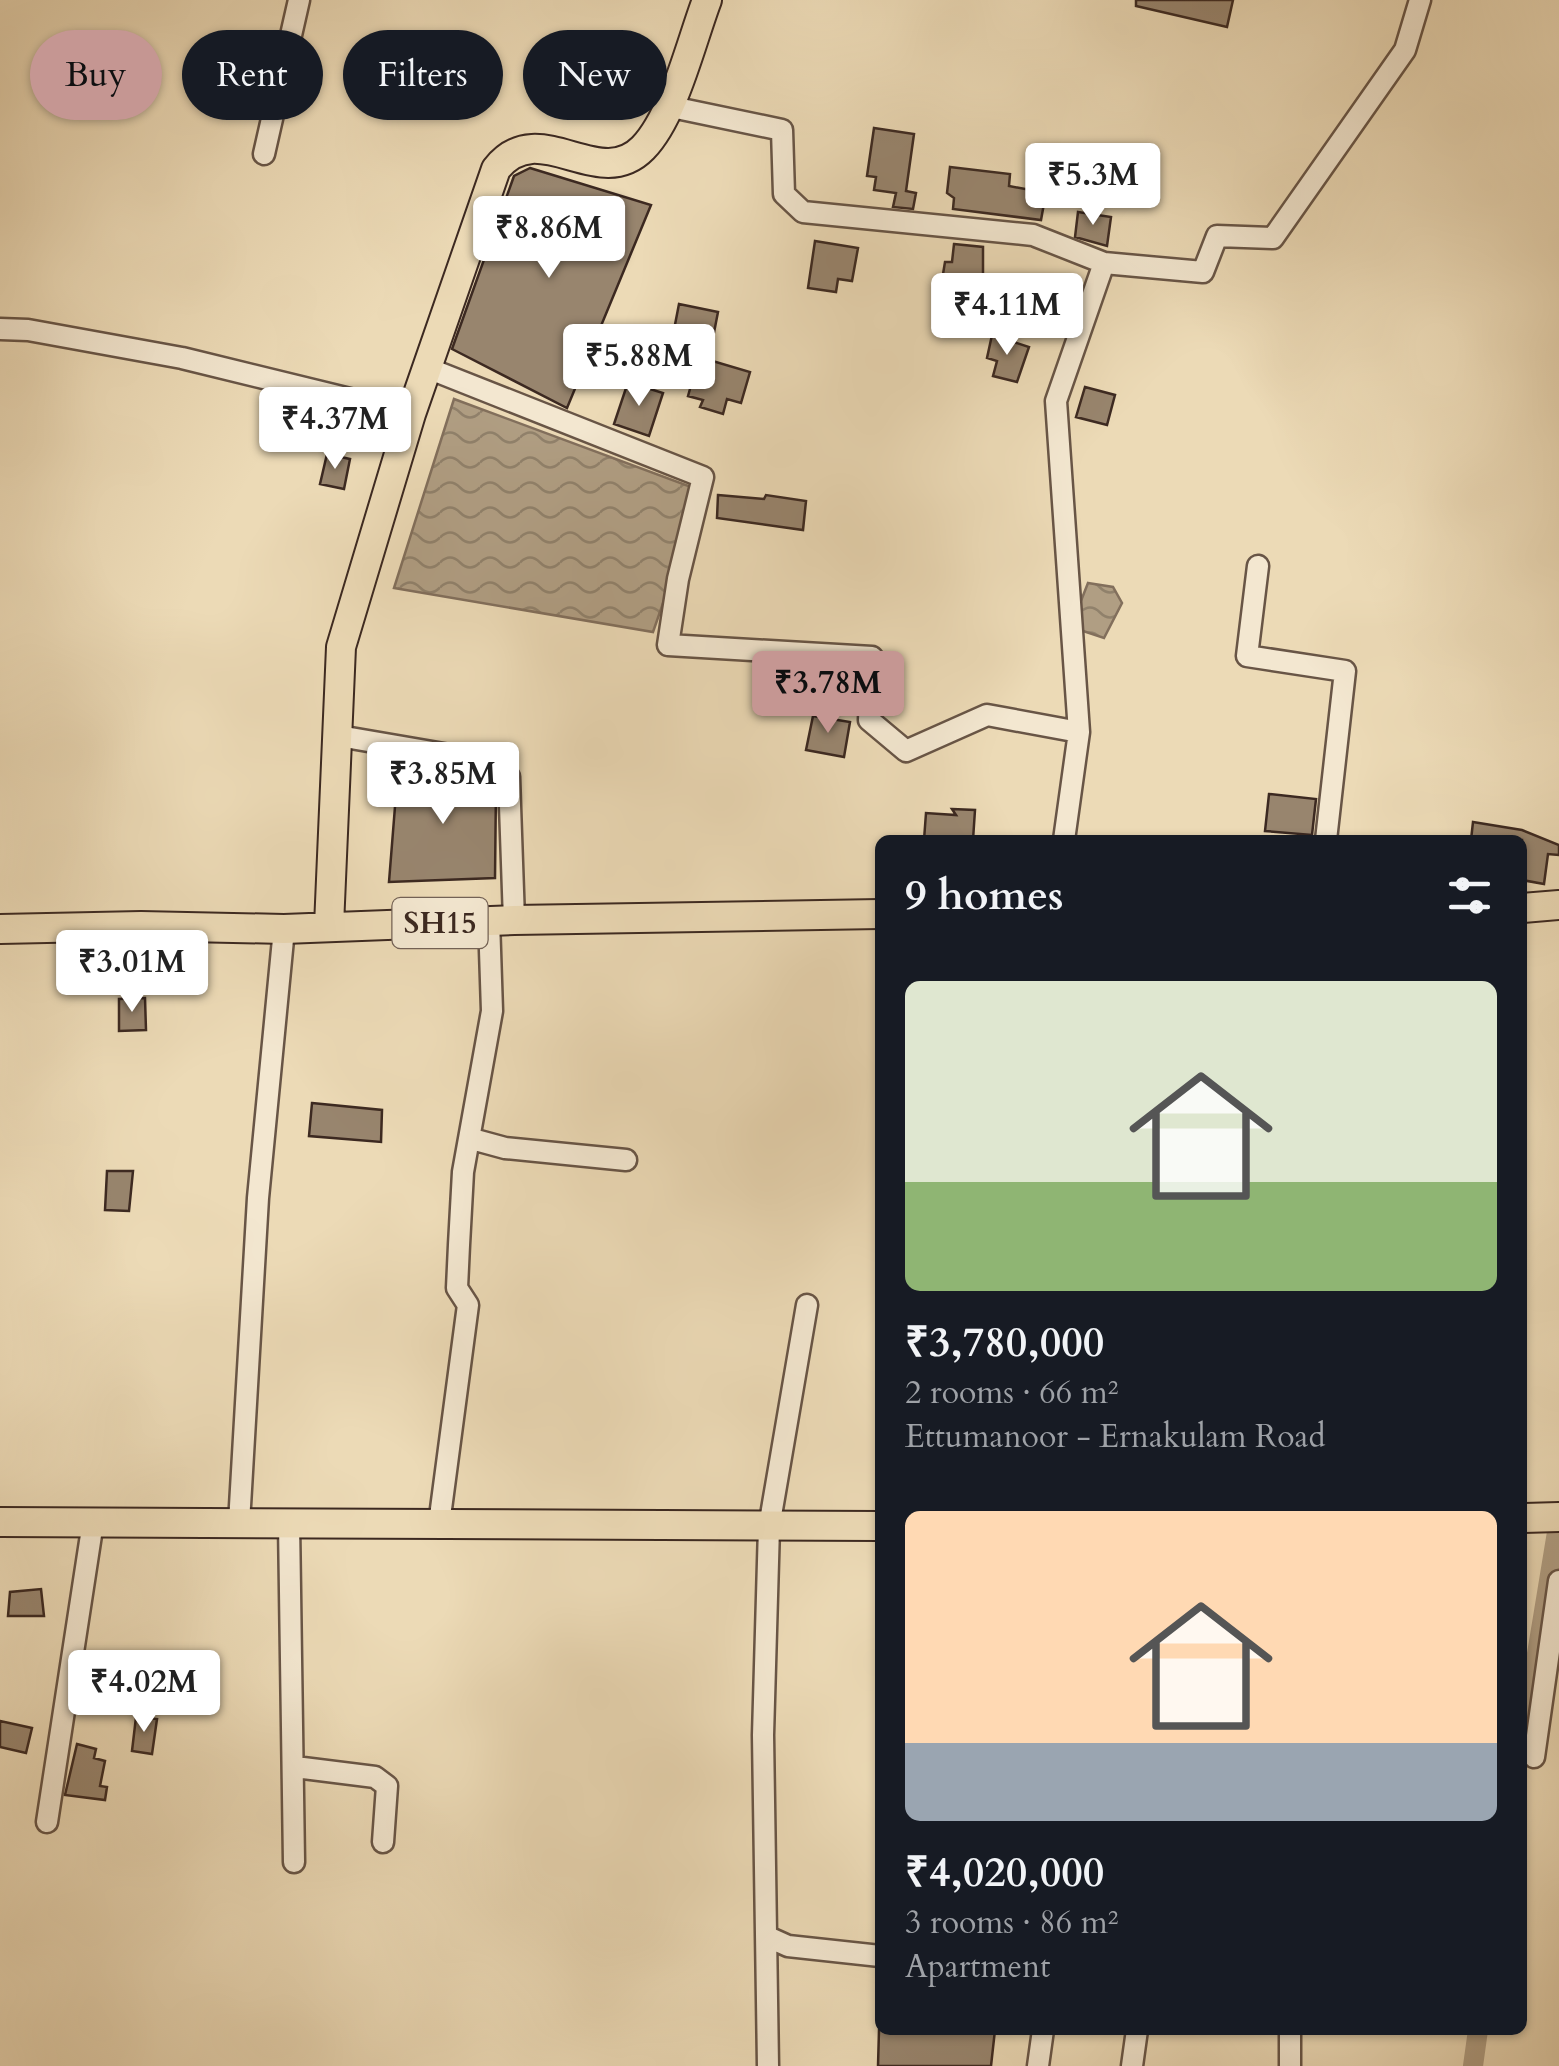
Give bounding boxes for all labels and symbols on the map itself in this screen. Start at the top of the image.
pin: ₹5.3M [1023,143,1163,228]
pin: ₹8.86M [468,196,630,281]
pin: ₹4.11M [926,273,1088,358]
pin: ₹5.88M [558,324,720,409]
pin: ₹4.37M [254,387,416,472]
pin: ₹3.78M [747,651,909,736]
pin: ₹3.85M [362,742,524,827]
road number: SH15 [392,898,488,948]
pin: ₹3.01M [51,930,213,1015]
pin: ₹4.02M [63,1650,225,1735]

